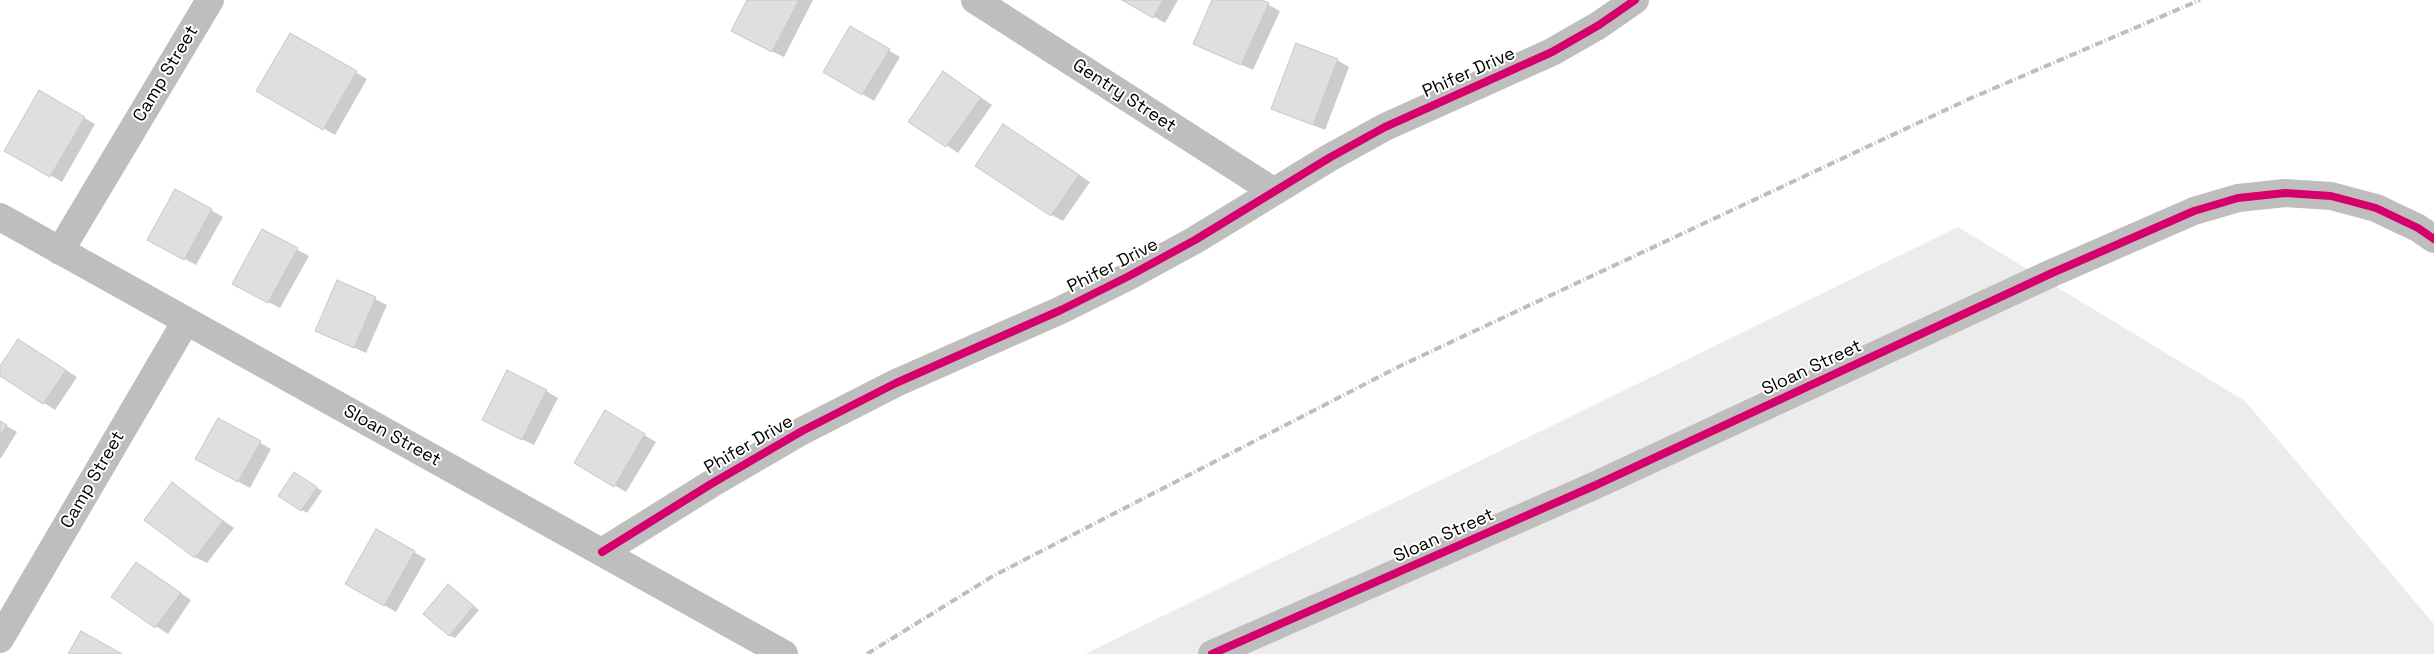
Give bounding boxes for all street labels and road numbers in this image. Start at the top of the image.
street label: Camp Street [129,22,203,126]
street label: Phifer Drive [1419,43,1519,103]
street label: Gentry Street [1068,55,1180,137]
street label: Phifer Drive [1064,234,1162,298]
street label: Sloan Street [1759,335,1865,401]
street label: Sloan Street [340,400,444,472]
street label: Phifer Drive [701,411,797,479]
street label: Camp Street [56,428,130,532]
street label: Sloan Street [1390,504,1498,568]

